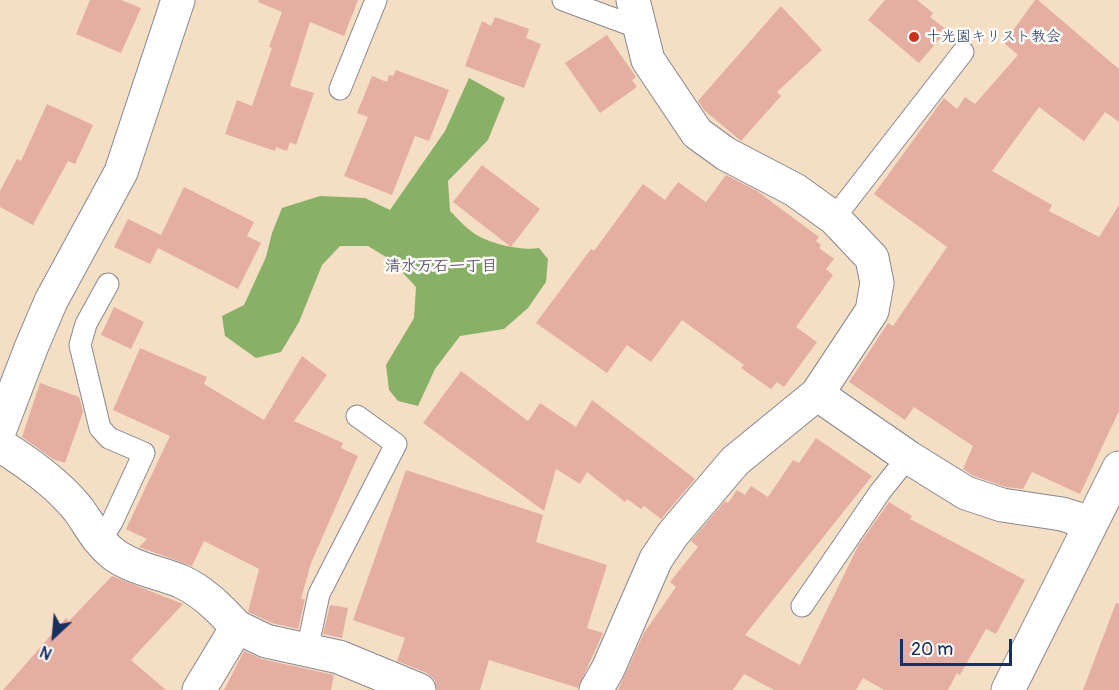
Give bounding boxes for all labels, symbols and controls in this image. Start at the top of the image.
place label: 十光園キリスト教会 [926,28,1061,46]
marker: 十光園キリスト教会 [907,30,921,44]
district label: 清水万石一丁目 [385,257,497,277]
north arrow [24,606,84,666]
scale bar [903,627,1016,665]
text: 20 m [911,638,953,661]
text: N [37,641,55,664]

